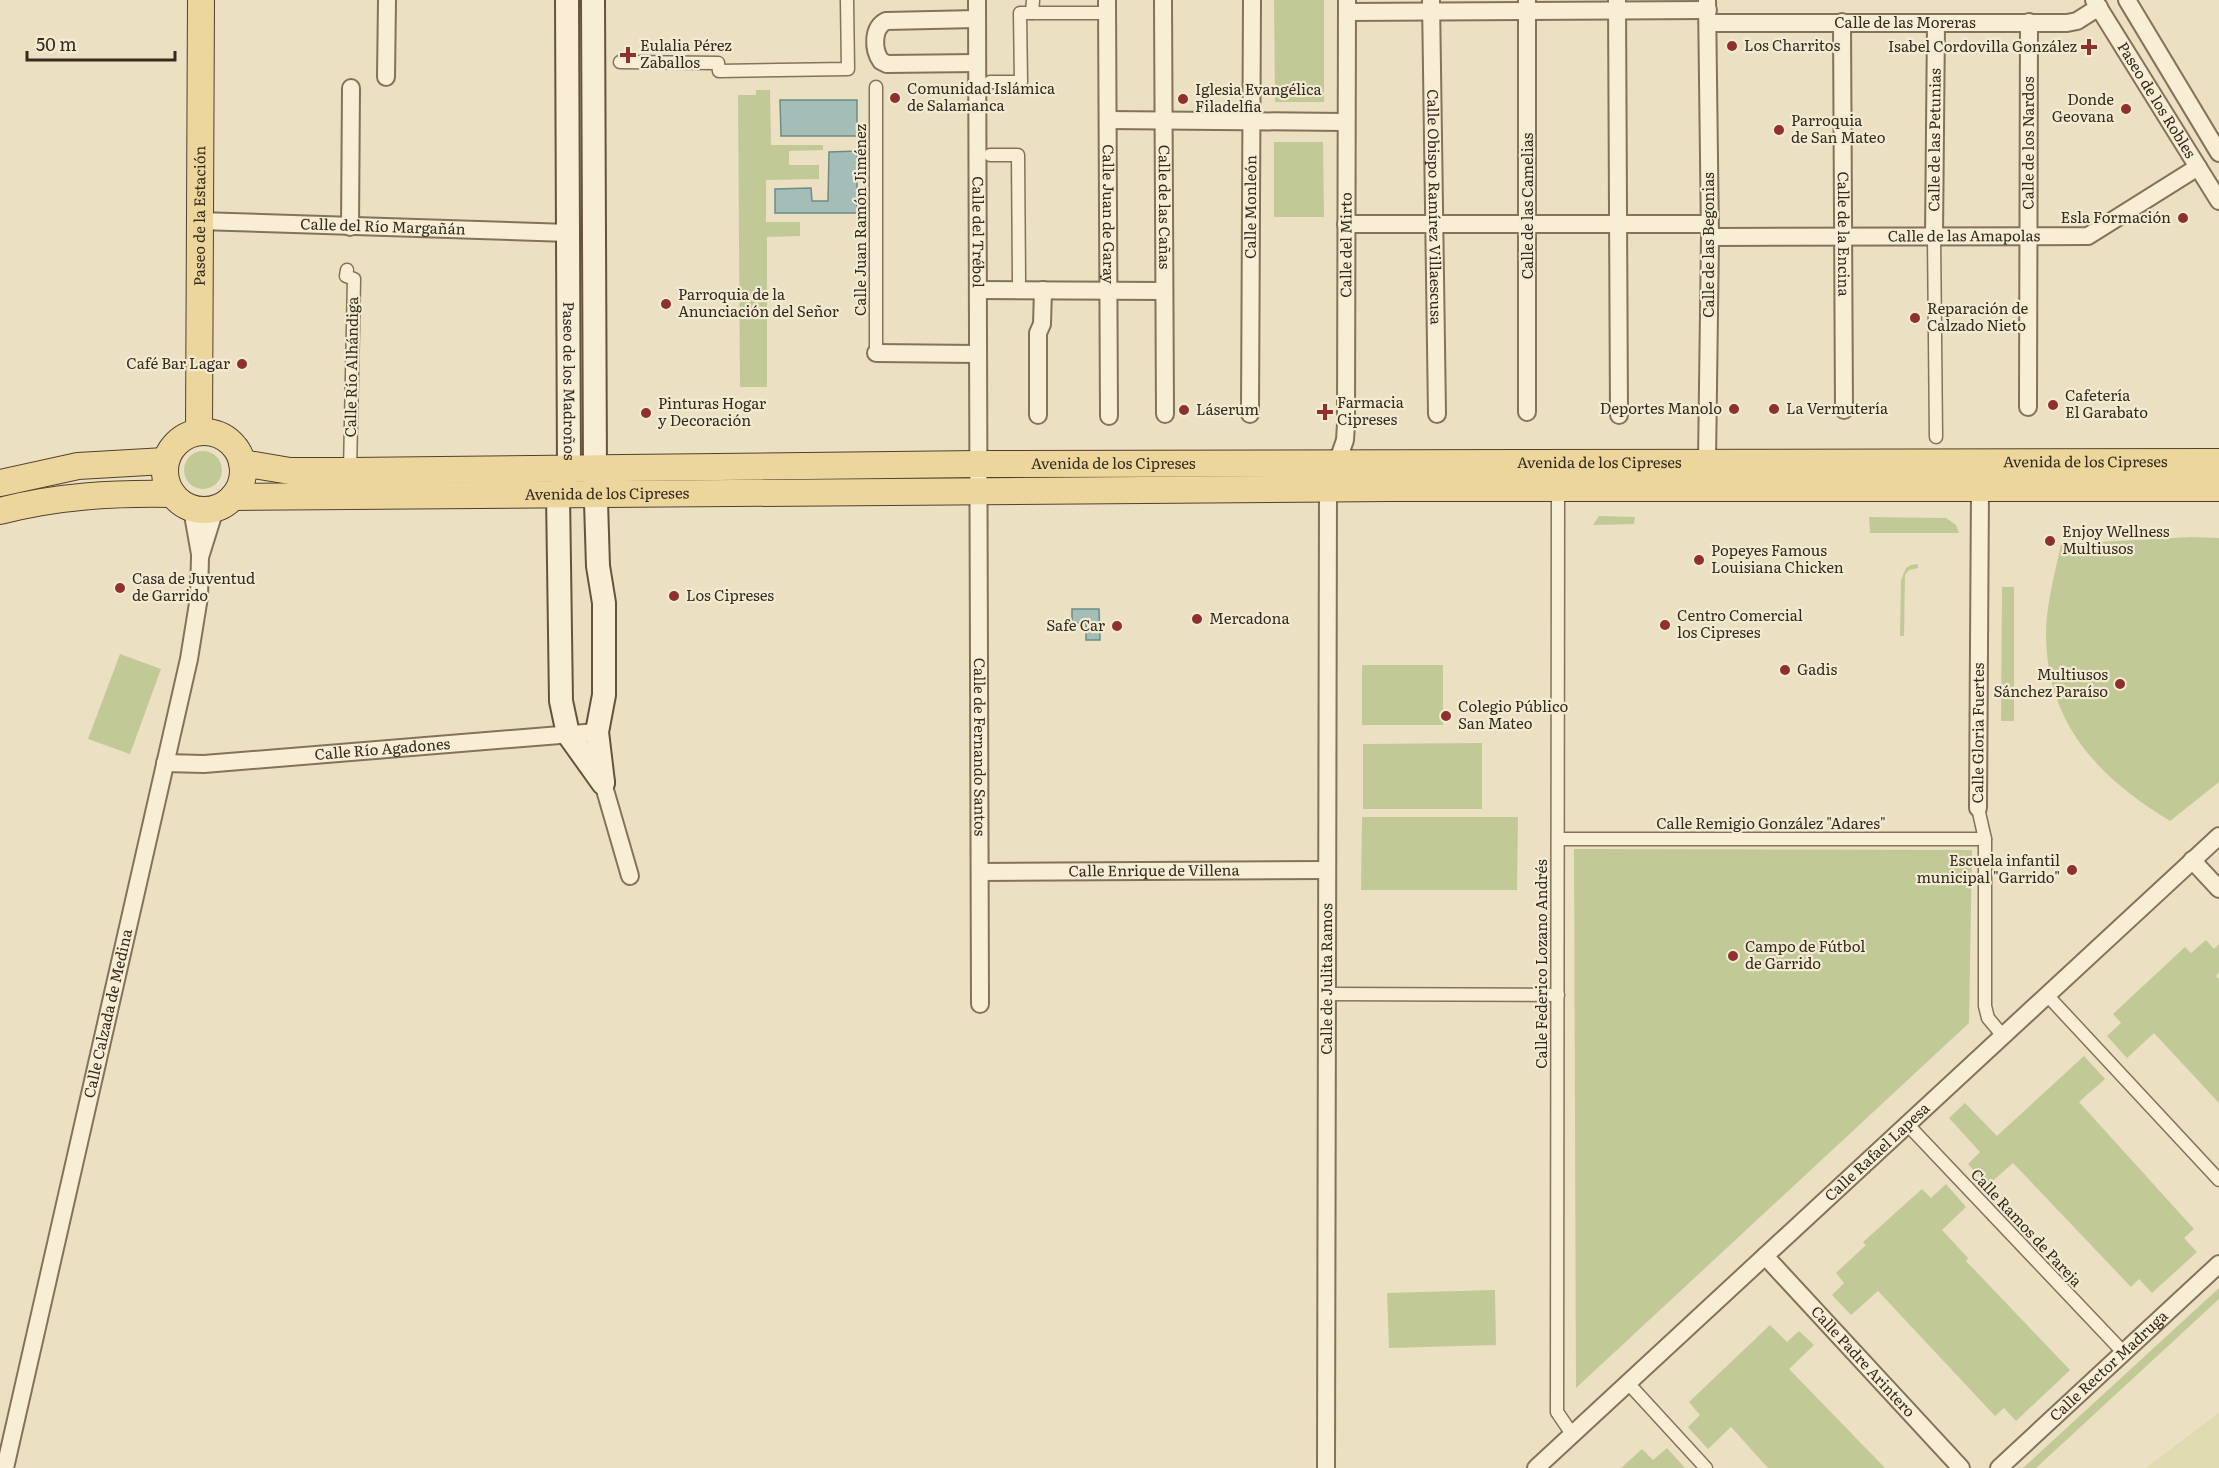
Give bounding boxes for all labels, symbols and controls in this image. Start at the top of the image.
street label: Calle de las Moreras [1834,10,1976,33]
scale bar [27,24,176,62]
text: 50 m [36,30,77,57]
place label: Eulalia Pérez Zaballos [640,33,732,73]
place label: Los Charritos [1744,33,1840,56]
place label: Isabel Cordovilla González [1888,34,2077,57]
street label: Paseo de los Robles [2113,37,2203,162]
marker: Los Charritos [1725,39,1739,53]
marker: Isabel Cordovilla González [2082,40,2096,54]
marker: Eulalia Pérez Zaballos [621,48,635,62]
street label: Calle de las Petunias [1921,68,1946,212]
place label: Comunidad Islámica de Salamanca [907,76,1056,116]
street label: Calle de los Nardos [2016,76,2039,210]
place label: Iglesia Evangélica Filadelfia [1195,77,1322,117]
place label: Donde Geovana [2052,87,2115,127]
street label: Calle Obispo Ramírez Villaescusa [1422,89,1449,326]
marker: Comunidad Islámica de Salamanca [888,91,902,105]
marker: Iglesia Evangélica Filadelfia [1176,92,1190,106]
marker: Donde Geovana [2119,102,2133,116]
place label: Parroquia de San Mateo [1791,108,1886,148]
marker: Parroquia de San Mateo [1772,123,1786,137]
street label: Calle Juan Ramón Jiménez [848,124,871,316]
street label: Calle de las Camelias [1515,132,1538,279]
street label: Calle Juan de Garay [1098,144,1121,284]
street label: Calle de las Cañas [1154,145,1177,270]
street label: Paseo de la Estación [187,146,210,286]
street label: Calle Monleón [1238,155,1261,259]
street label: Calle de la Encina [1833,171,1856,298]
street label: Calle de las Begonias [1696,172,1719,318]
street label: Calle del Trébol [968,176,991,288]
street label: Calle del Mirto [1333,192,1357,298]
place label: Esla Formación [2061,205,2171,228]
street label: Calle del Río Margañán [300,211,466,240]
marker: Esla Formación [2176,211,2190,225]
street label: Calle de las Amapolas [1888,223,2041,247]
place label: Parroquia de la Anunciación del Señor [678,282,839,322]
street label: Calle Río Alhándiga [338,295,363,438]
place label: Reparación de Calzado Nieto [1927,296,2028,336]
marker: Parroquia de la Anunciación del Señor [659,297,673,311]
street label: Paseo de los Madroños [558,301,582,461]
marker: Reparación de Calzado Nieto [1908,311,1922,325]
place label: Café Bar Lagar [126,351,230,374]
marker: Café Bar Lagar [235,357,249,371]
place label: Cafetería El Garabato [2065,383,2148,423]
place label: Farmacia Cipreses [1337,390,1405,430]
place label: Pinturas Hogar y Decoración [658,391,766,431]
place label: Deportes Manolo [1600,396,1722,419]
place label: La Vermutería [1786,396,1889,419]
place label: Láserum [1196,397,1260,420]
marker: Cafetería El Garabato [2046,398,2060,412]
marker: Deportes Manolo [1727,402,1741,416]
marker: La Vermutería [1767,402,1781,416]
marker: Láserum [1177,403,1191,417]
marker: Farmacia Cipreses [1318,405,1332,419]
marker: Pinturas Hogar y Decoración [639,406,653,420]
street label: Avenida de los Cipreses [2003,449,2168,472]
street label: Avenida de los Cipreses [1517,450,1682,473]
street label: Avenida de los Cipreses [1031,451,1196,474]
street label: Avenida de los Cipreses [525,480,690,505]
place label: Enjoy Wellness Multiusos [2062,519,2170,559]
marker: Enjoy Wellness Multiusos [2043,534,2057,548]
place label: Popeyes Famous Louisiana Chicken [1711,538,1844,578]
marker: Popeyes Famous Louisiana Chicken [1692,553,1706,567]
place label: Casa de Juventud de Garrido [132,566,255,606]
marker: Casa de Juventud de Garrido [113,581,127,595]
place label: Los Cipreses [686,583,774,606]
marker: Los Cipreses [667,589,681,603]
place label: Centro Comercial los Cipreses [1677,603,1803,643]
place label: Mercadona [1209,606,1290,629]
marker: Mercadona [1190,612,1204,626]
place label: Safe Car [1046,613,1105,636]
marker: Centro Comercial los Cipreses [1658,618,1672,632]
marker: Safe Car [1110,619,1124,633]
place label: Gadis [1797,657,1837,680]
street label: Calle de Fernando Santos [969,658,992,837]
street label: Calle Gloria Fuertes [1965,662,1989,803]
place label: Multiusos Sánchez Paraíso [1993,662,2108,702]
marker: Gadis [1778,663,1792,677]
marker: Multiusos Sánchez Paraíso [2113,677,2127,691]
place label: Colegio Público San Mateo [1458,694,1568,734]
marker: Colegio Público San Mateo [1439,709,1453,723]
street label: Calle Río Agadones [314,731,451,765]
street label: Calle Remigio González "Adares" [1656,811,1886,834]
place label: Escuela infantil municipal "Garrido" [1917,848,2060,888]
street label: Calle Enrique de Villena [1068,857,1241,881]
street label: Calle Federico Lozano Andrés [1529,859,1552,1069]
marker: Escuela infantil municipal "Garrido" [2065,863,2079,877]
street label: Calle de Julita Ramos [1314,903,1337,1055]
street label: Calle Calzada de Medina [77,926,137,1100]
place label: Campo de Fútbol de Garrido [1745,934,1865,974]
marker: Campo de Fútbol de Garrido [1726,949,1740,963]
street label: Calle Rafael Lapesa [1818,1096,1935,1206]
street label: Calle Ramos de Pareja [1966,1163,2089,1292]
street label: Calle Padre Arintero [1806,1300,1922,1422]
street label: Calle Rector Madruga [2044,1303,2173,1426]

